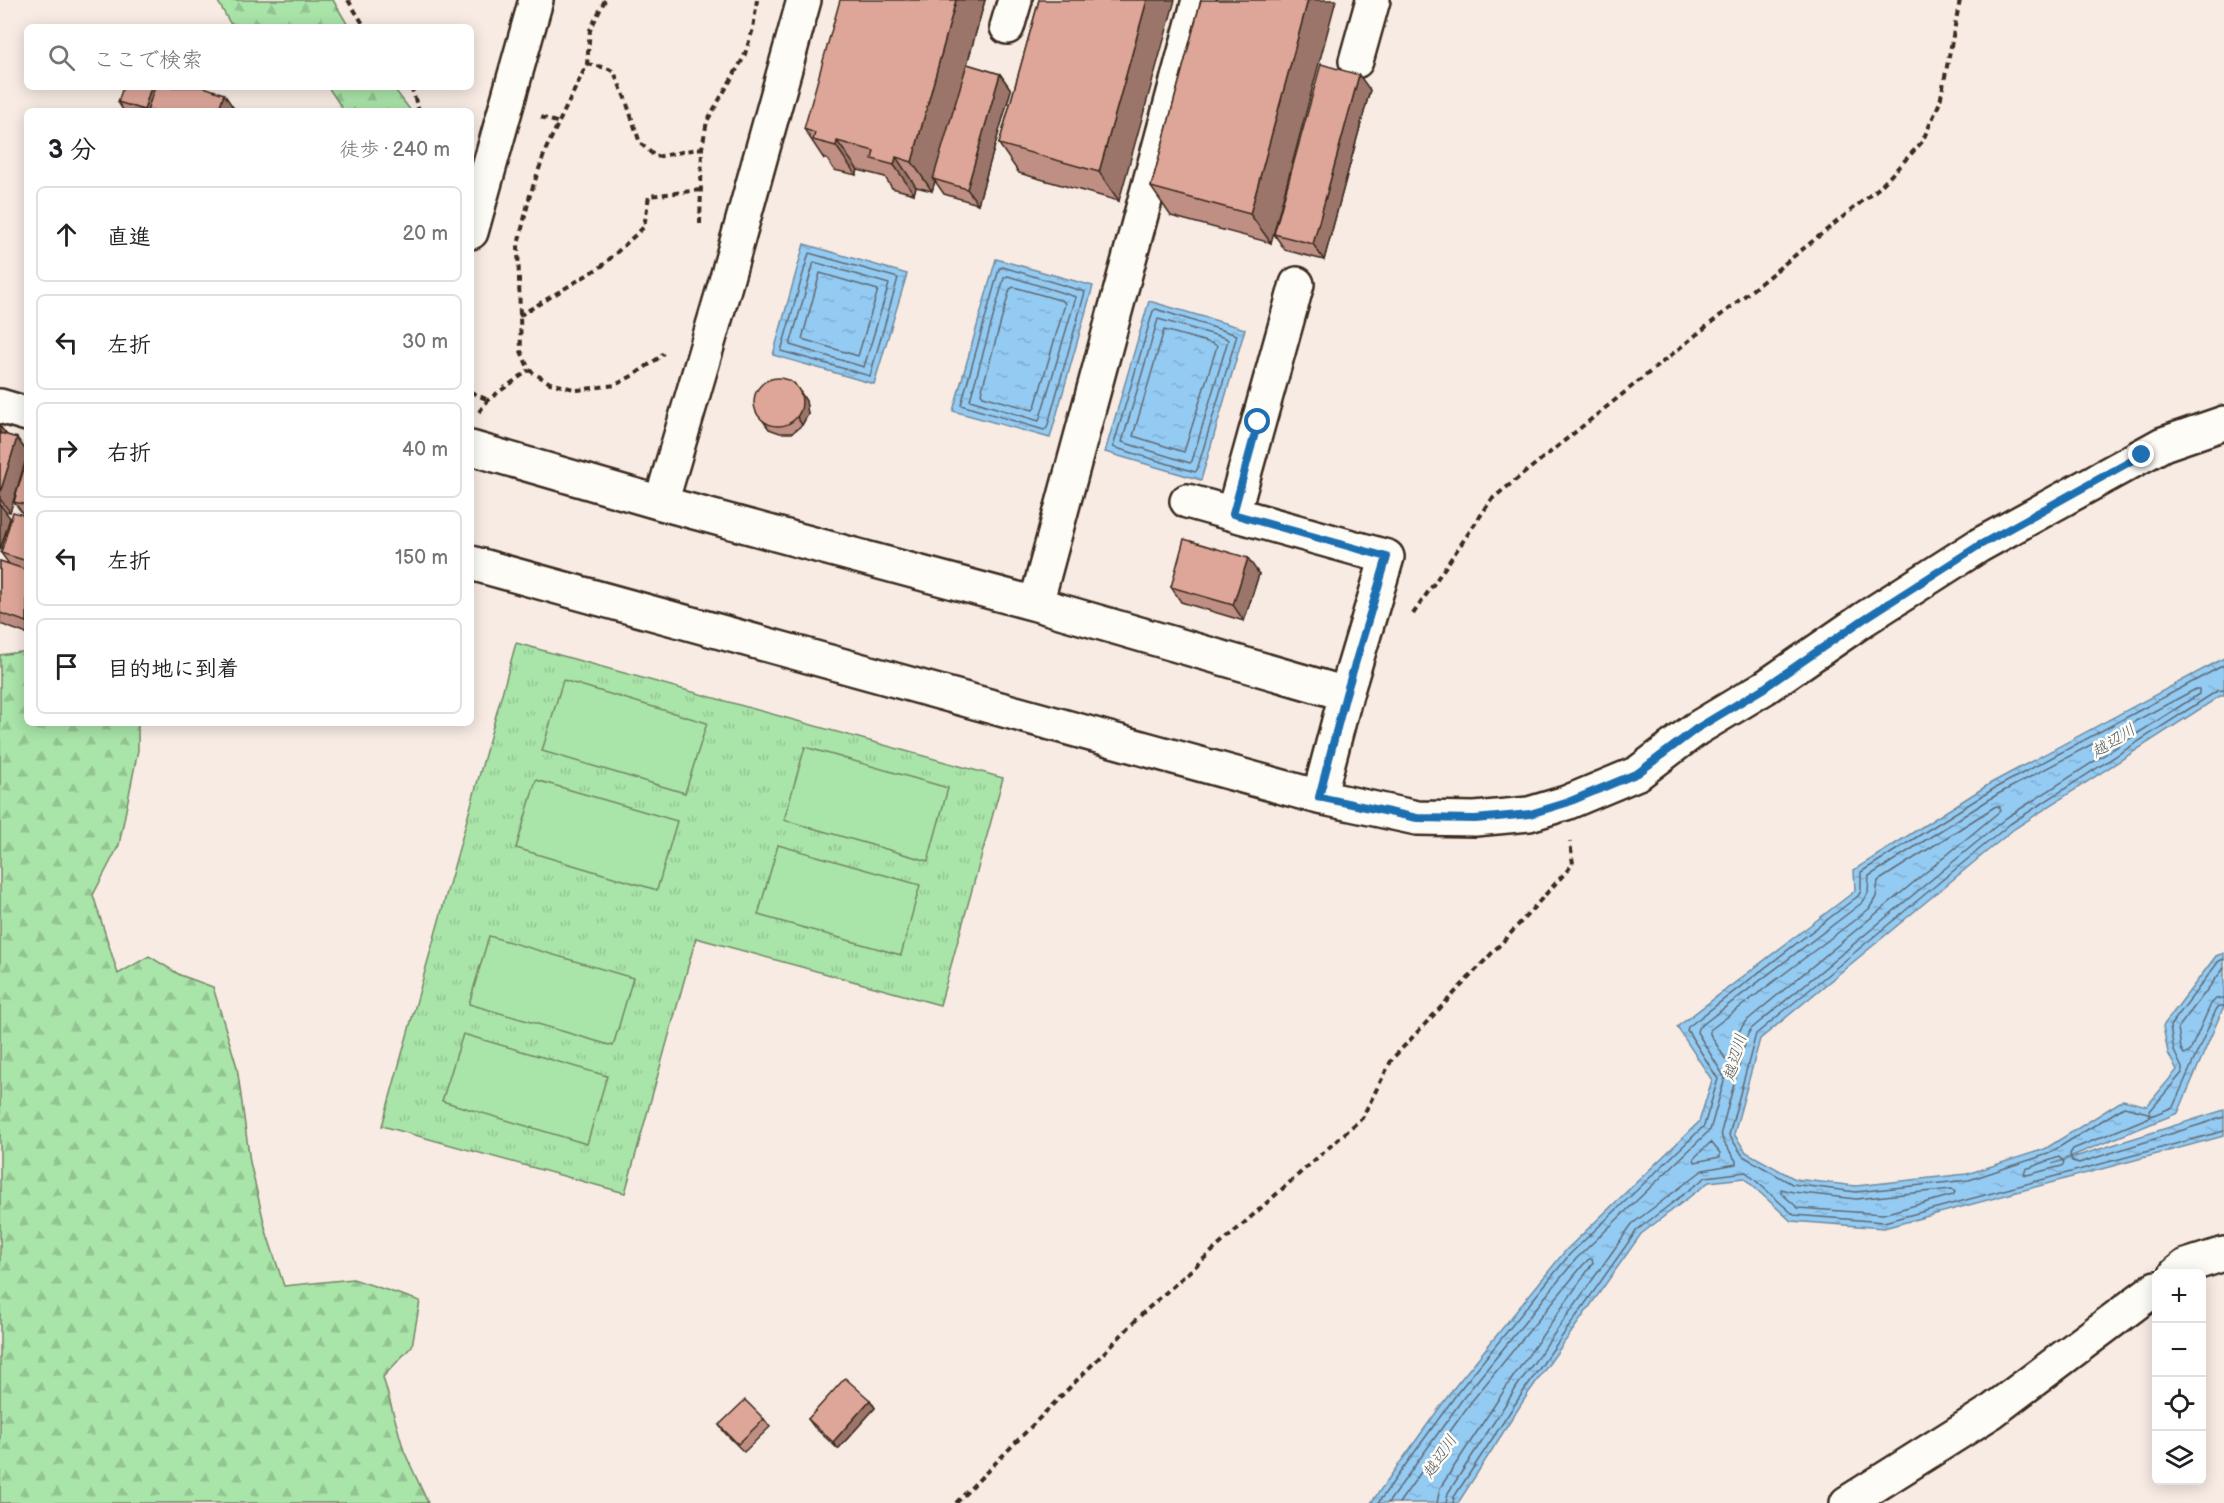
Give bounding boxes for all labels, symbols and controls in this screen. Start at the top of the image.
search box [24,24,474,90]
icon: search [45,41,78,74]
text: ここで検索 [93,47,203,74]
text: 3 分 [48,135,96,166]
text: 徒歩 · 240 m [340,138,450,162]
icon: ahead [50,218,83,251]
text: 20 m [403,222,448,246]
text: 直進 [107,224,151,251]
icon: left [50,326,83,359]
text: 30 m [402,330,448,354]
text: 左折 [107,332,151,359]
route start [1244,408,1270,434]
icon: right [50,434,83,467]
text: 40 m [402,438,448,462]
text: 右折 [107,440,151,467]
route end [2128,441,2154,467]
icon: left [50,542,83,575]
text: 150 m [395,546,448,570]
text: 左折 [107,548,151,575]
icon: arrive [50,650,83,683]
text: 目的地に到着 [107,656,239,683]
water label: 越辺川 [2088,720,2139,763]
water label: 越辺川 [1719,1032,1751,1084]
map controls [2152,1269,2206,1485]
button: + [2152,1269,2206,1323]
button: − [2152,1323,2206,1377]
button: locate [2152,1377,2206,1431]
button: layers [2152,1431,2206,1485]
water label: 越辺川 [1418,1432,1462,1483]

